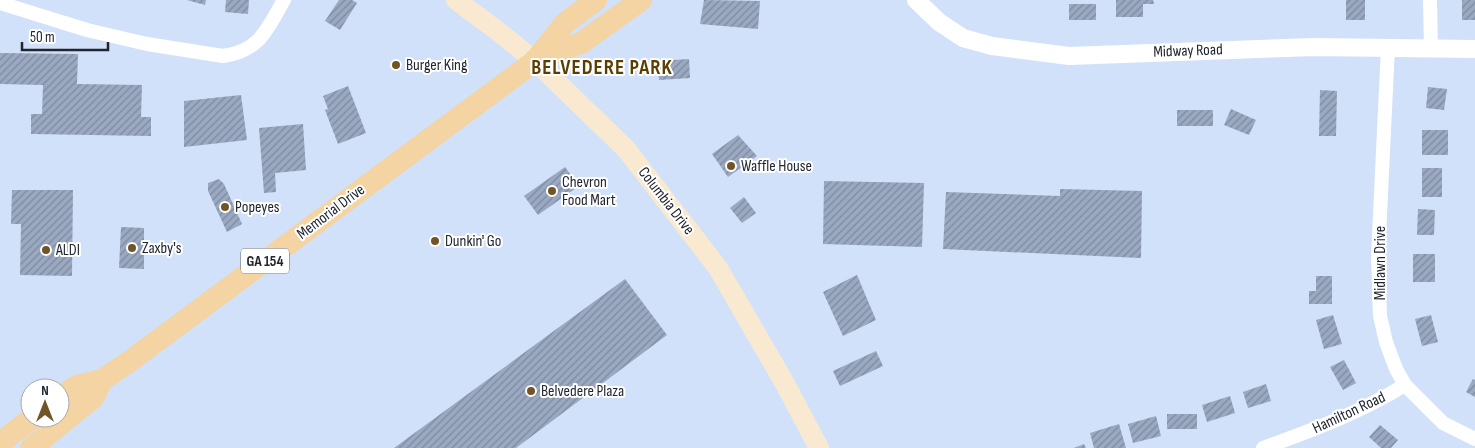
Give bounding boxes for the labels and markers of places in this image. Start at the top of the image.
place label: Burger King [406,56,467,75]
marker: Burger King [390,59,402,71]
place label: Waffle House [741,157,812,176]
marker: Waffle House [725,160,737,172]
place label: Chevron Food Mart [562,173,616,210]
marker: Chevron Food Mart [546,185,558,197]
place label: Popeyes [235,198,280,217]
marker: Popeyes [219,201,231,213]
place label: Dunkin' Go [445,232,501,251]
marker: Dunkin' Go [429,235,441,247]
place label: Zaxby's [142,239,182,258]
place label: ALDI [55,241,80,260]
marker: Zaxby's [126,242,138,254]
marker: ALDI [40,244,52,256]
place label: Belvedere Plaza [541,382,624,401]
marker: Belvedere Plaza [525,385,537,397]

